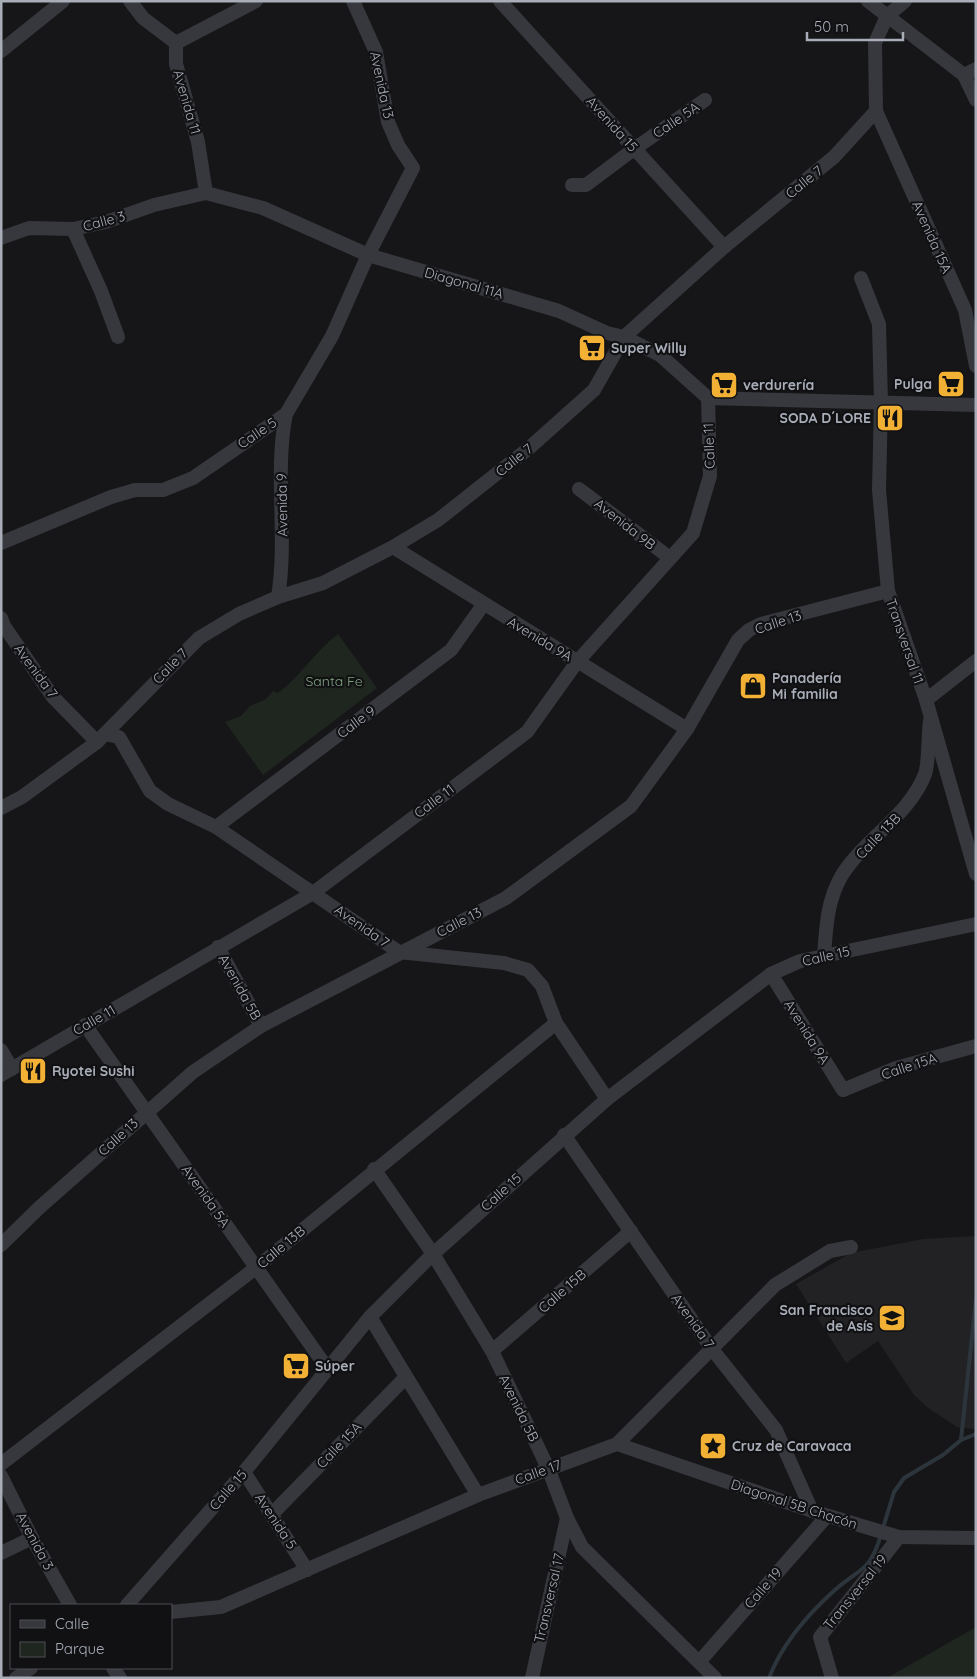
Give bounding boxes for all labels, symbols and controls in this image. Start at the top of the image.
scale bar [807,10,903,42]
text: 50 m [814,17,849,36]
street label: Avenida 13 [366,50,398,120]
street label: Avenida 11 [169,68,205,136]
street label: Avenida 15 [582,92,642,156]
street label: Calle 5A [649,98,703,142]
street label: Calle 7 [782,162,826,202]
street label: Avenida 15A [908,198,956,276]
street label: Calle 3 [81,207,127,235]
street label: Diagonal 11A [422,263,506,303]
supermarket icon: Super Willy [577,333,607,363]
place label: Super Willy [611,339,687,357]
supermarket icon: Pulga [936,369,966,399]
supermarket icon: verdurería [709,370,739,400]
place label: Pulga [894,375,932,393]
place label: verdurería [743,376,814,394]
restaurant icon: SODA D´LORE [875,403,905,433]
place label: SODA D´LORE [780,409,871,427]
street label: Calle 5 [234,413,280,453]
street label: Calle 11 [699,423,719,469]
street label: Calle 7 [492,440,536,480]
street label: Avenida 9 [272,473,292,537]
street label: Avenida 9B [591,495,659,553]
street label: Transversal 11 [882,596,928,686]
street label: Calle 13 [752,606,804,638]
street label: Avenida 9A [504,613,576,665]
street label: Avenida 7 [10,640,62,702]
street label: Calle 7 [149,644,191,688]
place label: Panadería Mi familia [772,669,842,703]
shop icon: Panadería Mi familia [738,671,768,701]
park label: Santa Fe [305,672,363,690]
street label: Calle 9 [333,702,379,742]
street label: Calle 11 [410,780,458,822]
street label: Calle 13B [852,809,904,863]
street label: Avenida 7 [331,901,393,951]
street label: Calle 13 [433,903,485,941]
street label: Calle 15 [800,942,852,970]
street label: Avenida 5B [215,951,265,1023]
street label: Avenida 9A [780,996,834,1068]
street label: Calle 11 [70,1001,118,1039]
street label: Calle 15A [879,1049,939,1083]
restaurant icon: Ryotei Sushi [18,1056,48,1086]
place label: Ryotei Sushi [52,1062,134,1080]
street label: Calle 13 [94,1114,142,1160]
street label: Avenida 5A [178,1161,234,1231]
street label: Calle 15 [477,1169,525,1215]
street label: Calle 13B [253,1222,309,1272]
street label: Calle 15B [534,1265,590,1317]
street label: Avenida 7 [668,1290,718,1352]
place label: San Francisco de Asís [779,1301,873,1335]
school or university icon: San Francisco de Asís [877,1303,907,1333]
supermarket icon: Súper [281,1351,311,1381]
place label: Súper [315,1357,355,1375]
street label: Avenida 5B [495,1371,543,1445]
street label: Calle 15A [313,1418,365,1472]
place icon: Cruz de Caravaca [698,1431,728,1461]
place label: Cruz de Caravaca [732,1437,852,1455]
street label: Calle 17 [512,1455,564,1489]
street label: Calle 15 [205,1466,251,1514]
street label: Diagonal 5B Chacón [728,1475,860,1533]
street label: Avenida 5 [251,1490,301,1552]
street label: Avenida 3 [12,1509,58,1573]
street label: Transversal 19 [819,1551,891,1633]
street label: Transversal 17 [530,1552,568,1644]
street label: Calle 19 [740,1564,786,1612]
legend [10,1604,172,1669]
text: Calle [55,1614,89,1633]
text: Parque [55,1639,105,1658]

